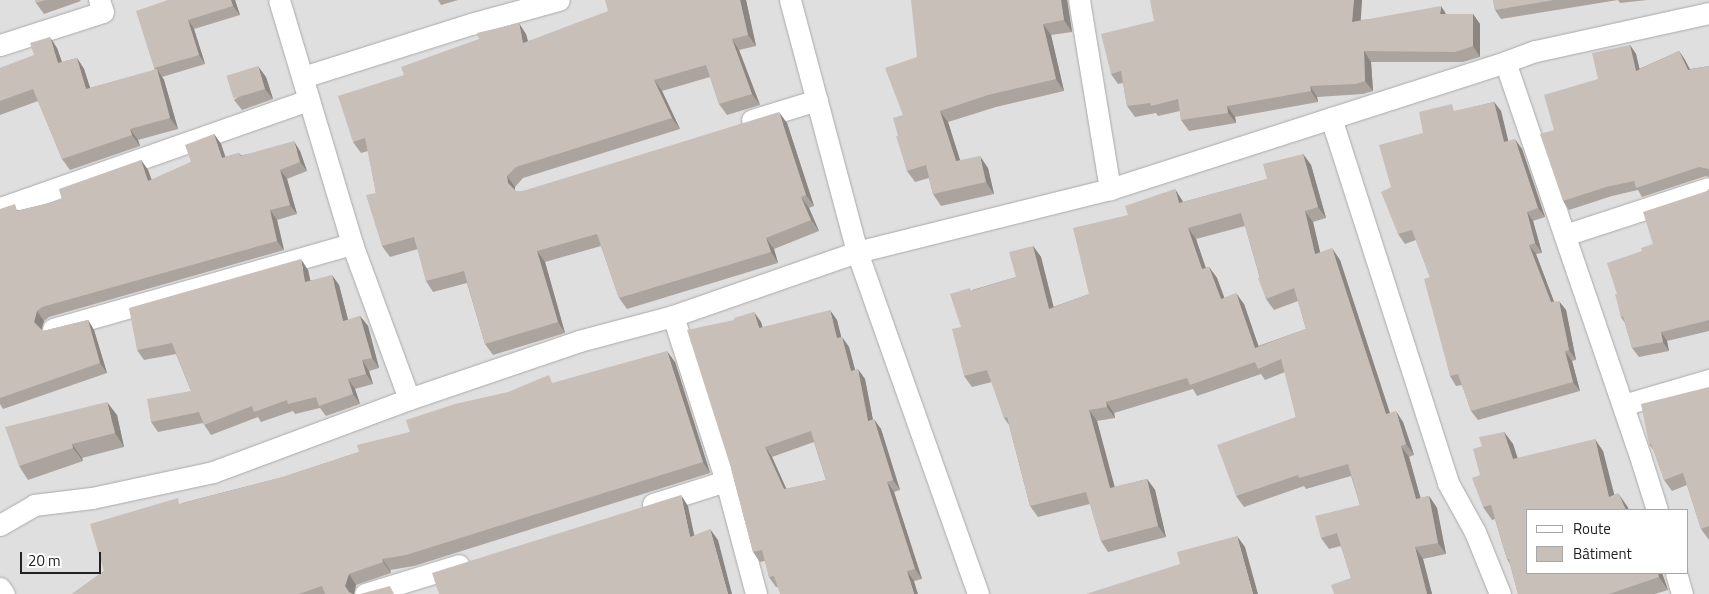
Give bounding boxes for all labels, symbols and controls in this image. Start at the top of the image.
legend [1526,509,1689,574]
text: Route [1573,517,1611,540]
scale bar [22,542,104,574]
text: Bâtiment [1573,542,1632,565]
text: 20 m [28,549,61,572]

